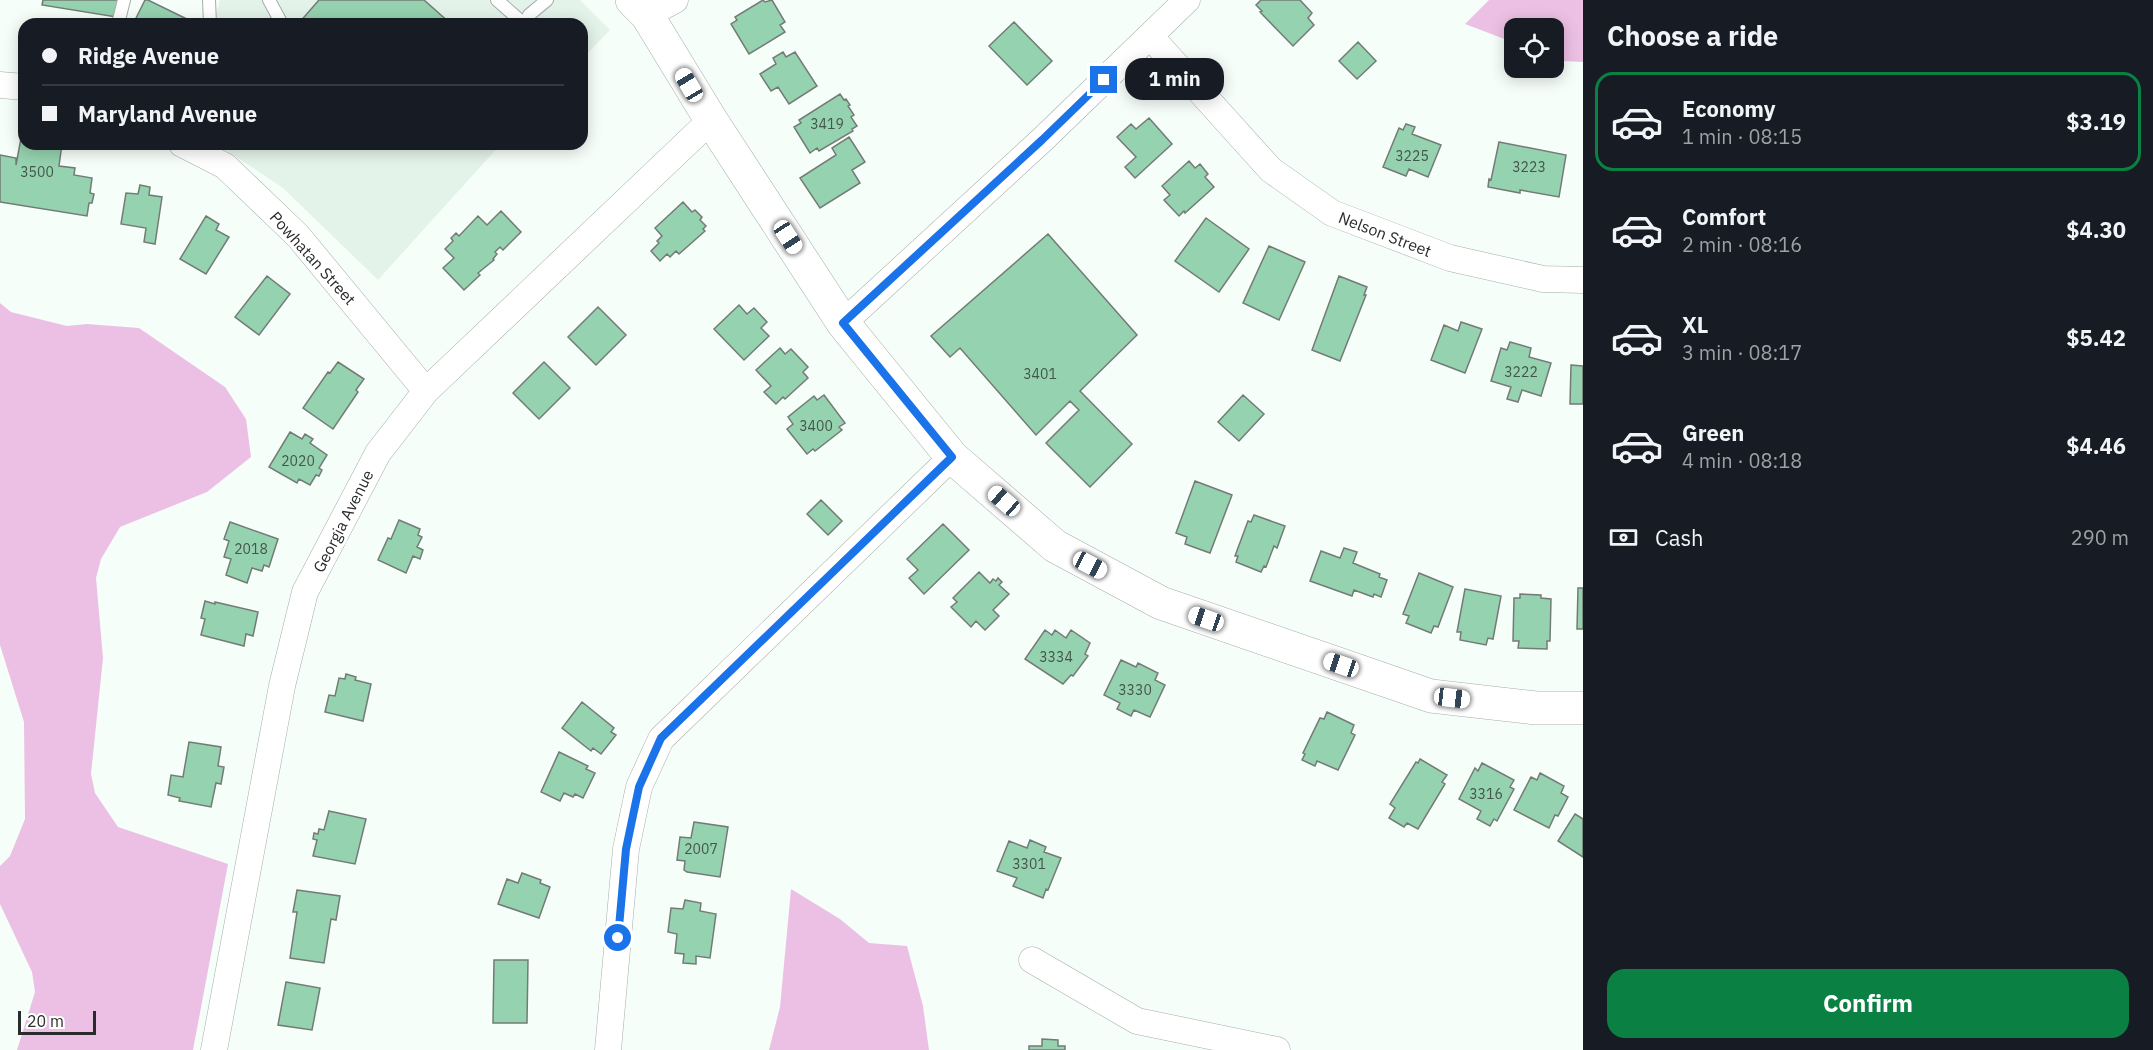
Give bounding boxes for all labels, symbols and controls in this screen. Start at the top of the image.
map controls [1504,18,1564,78]
button: locate [1504,18,1564,78]
text: Choose a ride [1607,18,1778,53]
text: Ridge Avenue [78,41,219,70]
callout: 1 min [1125,59,1224,101]
car [672,65,706,105]
text: 1 min [1148,65,1201,92]
route end [1090,66,1117,93]
text: Economy [1682,94,1776,123]
icon: car [1610,95,1664,149]
text: Maryland Avenue [78,99,257,128]
text: $3.19 [2066,107,2126,136]
house number: 3419 [810,115,844,133]
text: 1 min · 08:15 [1682,123,1802,150]
house number: 3225 [1395,147,1429,165]
house number: 3223 [1512,158,1546,176]
house number: 3500 [20,163,54,181]
text: Comfort [1682,202,1766,231]
icon: car [1610,203,1664,257]
street label: Powhatan Street [266,207,360,309]
street label: Nelson Street [1336,207,1434,261]
text: $4.30 [2066,215,2126,244]
car [771,217,805,257]
text: 2 min · 08:16 [1682,231,1802,258]
text: XL [1682,310,1708,339]
icon: car [1610,311,1664,365]
text: $5.42 [2066,323,2126,352]
text: 3 min · 08:17 [1682,339,1802,366]
house number: 3222 [1504,363,1538,381]
house number: 3401 [1023,365,1057,383]
house number: 3400 [799,417,833,435]
text: Green [1682,418,1744,447]
icon: car [1610,419,1664,473]
text: $4.46 [2066,431,2126,460]
text: 4 min · 08:18 [1682,447,1802,474]
house number: 2020 [281,452,315,470]
street label: Georgia Avenue [309,466,378,576]
car [985,482,1023,520]
icon: cash [1607,521,1640,554]
text: Cash [1655,523,1704,552]
text: 290 m [2071,524,2129,551]
house number: 2018 [234,540,268,558]
car [1070,549,1110,581]
car [1186,605,1226,633]
house number: 3334 [1039,648,1073,666]
car [1321,651,1361,679]
house number: 3330 [1118,681,1152,699]
car [1433,687,1471,709]
house number: 3316 [1469,785,1503,803]
house number: 2007 [684,840,718,858]
house number: 3301 [1012,855,1046,873]
route start [604,924,631,951]
button: Confirm [1607,969,2129,1038]
scale bar [18,1008,96,1036]
text: 20 m [27,1011,64,1031]

